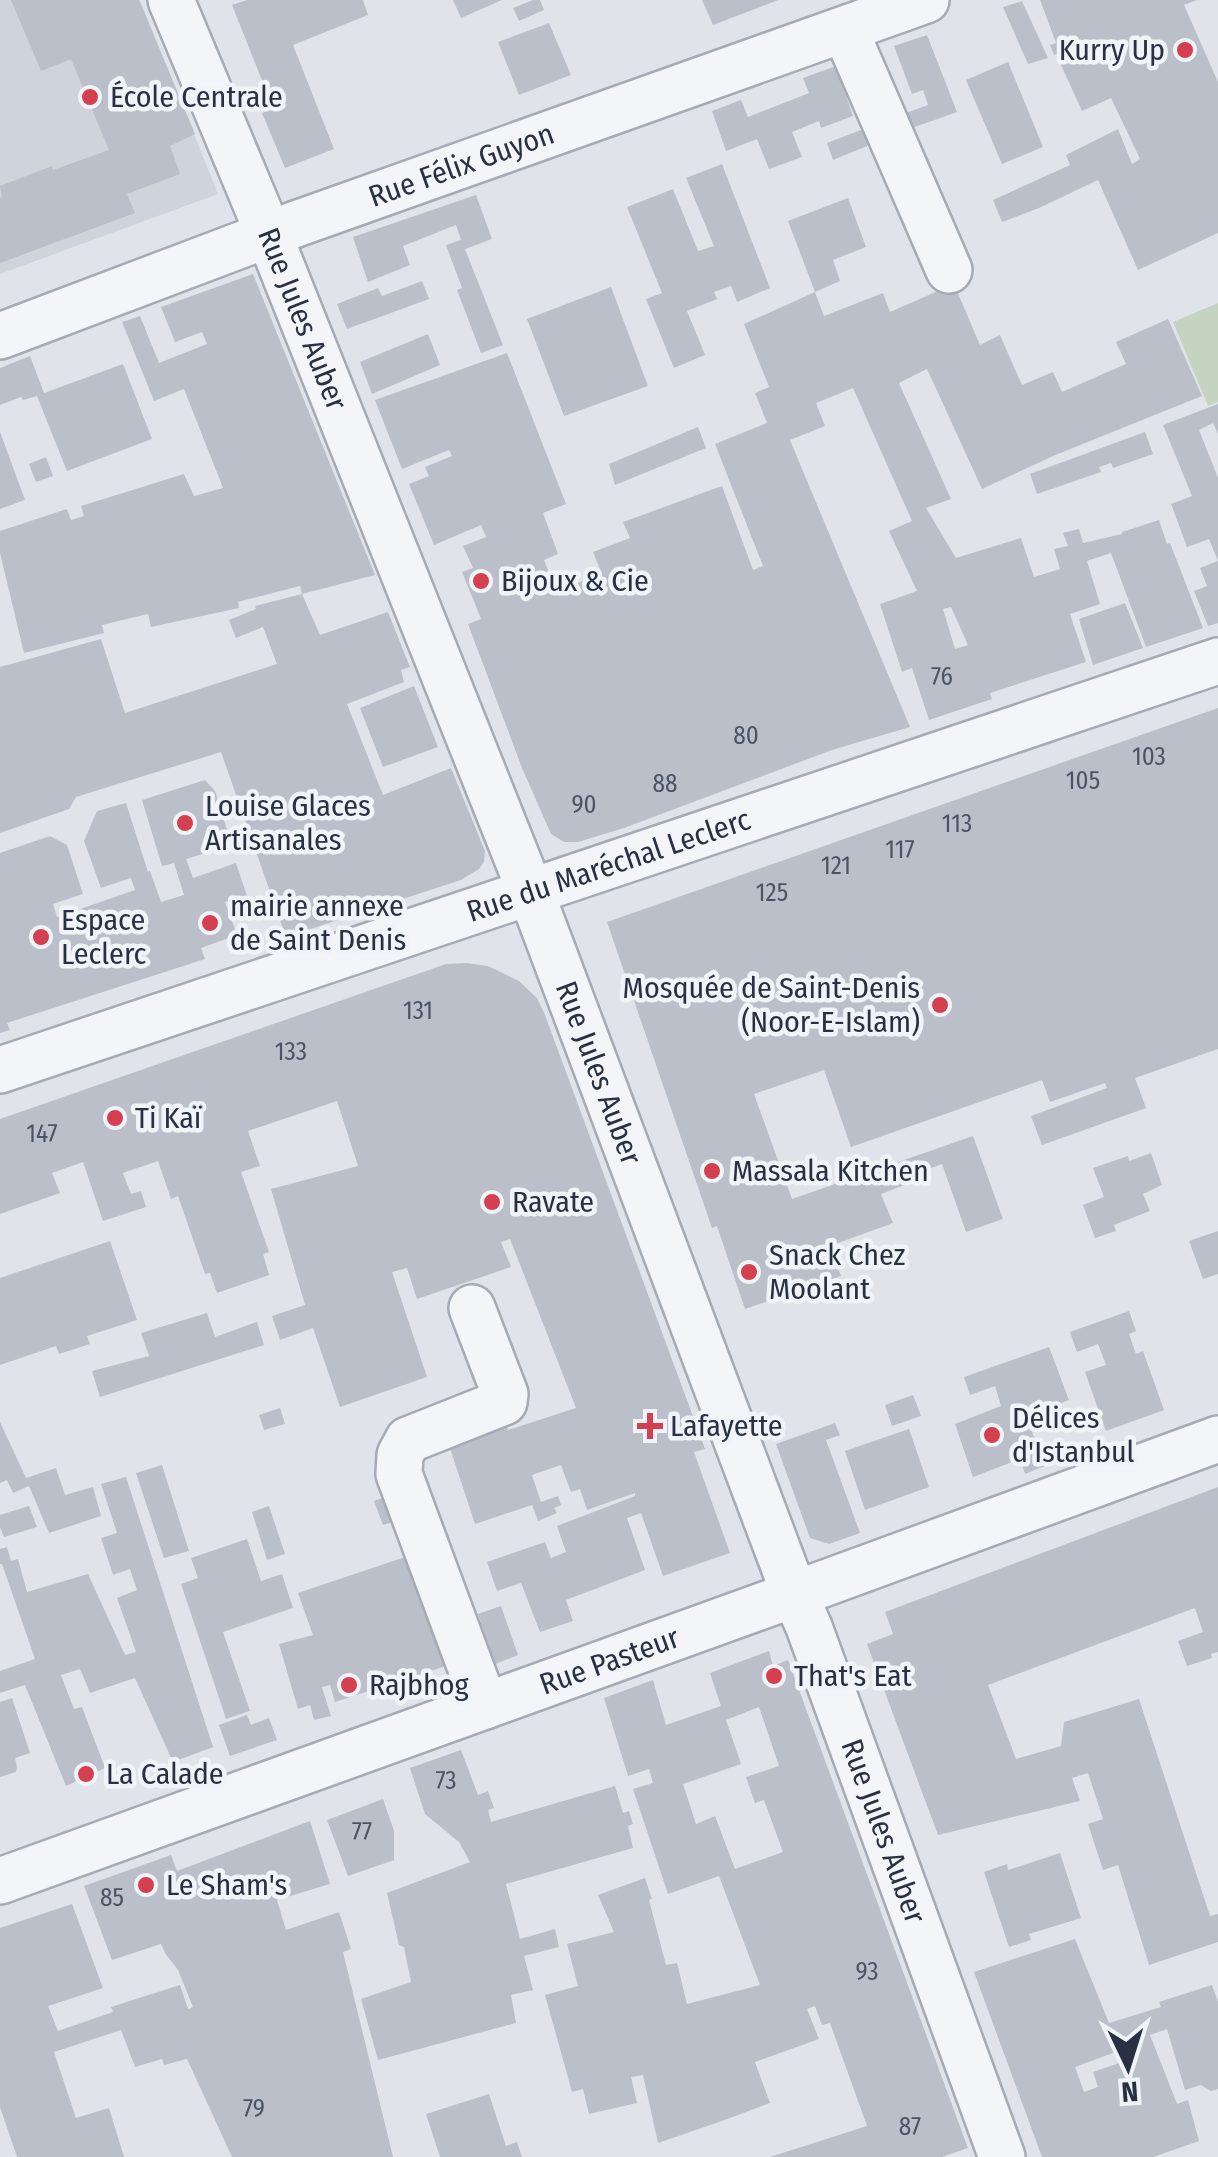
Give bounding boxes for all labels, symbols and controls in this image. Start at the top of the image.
place label: Kurry Up [1059,32,1165,68]
marker: Kurry Up [1174,39,1196,61]
place label: École Centrale [110,79,283,115]
marker: École Centrale [79,86,101,108]
street label: Rue Félix Guyon [364,116,559,215]
street label: Rue Jules Auber [250,223,355,416]
place label: Bijoux & Cie [501,563,649,599]
marker: Bijoux & Cie [470,570,492,592]
house number: 76 [931,662,953,692]
house number: 80 [733,721,759,751]
house number: 103 [1132,742,1166,772]
house number: 105 [1066,766,1100,796]
house number: 88 [652,769,678,799]
place label: Louise Glaces Artisanales [205,788,371,858]
house number: 90 [571,790,597,820]
street label: Rue du Maréchal Leclerc [462,801,755,930]
house number: 113 [942,809,972,839]
marker: Louise Glaces Artisanales [174,812,196,834]
house number: 117 [885,835,915,865]
house number: 121 [821,851,851,881]
house number: 125 [756,878,788,908]
place label: mairie annexe de Saint Denis [230,888,406,958]
place label: Espace Leclerc [61,902,147,972]
marker: mairie annexe de Saint Denis [199,912,221,934]
marker: Espace Leclerc [30,926,52,948]
place label: Mosquée de Saint-Denis (Noor-E-Islam) [623,970,920,1040]
street label: Rue Jules Auber [548,976,650,1170]
marker: Mosquée de Saint-Denis (Noor-E-Islam) [929,994,951,1016]
house number: 131 [403,996,433,1026]
house number: 133 [275,1037,307,1067]
place label: Ti Kaï [135,1100,203,1136]
marker: Ti Kaï [104,1107,126,1129]
house number: 147 [26,1119,58,1149]
place label: Massala Kitchen [732,1153,929,1189]
marker: Massala Kitchen [701,1160,723,1182]
place label: Ravate [512,1184,594,1220]
marker: Ravate [481,1191,503,1213]
place label: Snack Chez Moolant [769,1237,906,1307]
marker: Snack Chez Moolant [738,1261,760,1283]
place label: Délices d'Istanbul [1012,1400,1135,1470]
place label: Lafayette [670,1408,783,1444]
marker: Lafayette [639,1415,661,1437]
marker: Délices d'Istanbul [981,1424,1003,1446]
street label: Rue Pasteur [535,1619,685,1703]
place label: That's Eat [794,1658,912,1694]
marker: That's Eat [763,1665,785,1687]
place label: Rajbhog [369,1667,470,1703]
marker: Rajbhog [338,1674,360,1696]
street label: Rue Jules Auber [833,1734,933,1928]
place label: La Calade [106,1756,224,1792]
marker: La Calade [75,1763,97,1785]
house number: 73 [435,1766,457,1796]
house number: 77 [352,1817,372,1847]
place label: Le Sham's [166,1867,287,1903]
marker: Le Sham's [135,1874,157,1896]
house number: 85 [100,1883,124,1913]
house number: 93 [856,1957,878,1987]
north arrow [1078,2017,1178,2117]
text: N [1120,2074,1139,2108]
house number: 79 [243,2094,265,2124]
house number: 87 [899,2112,921,2142]

